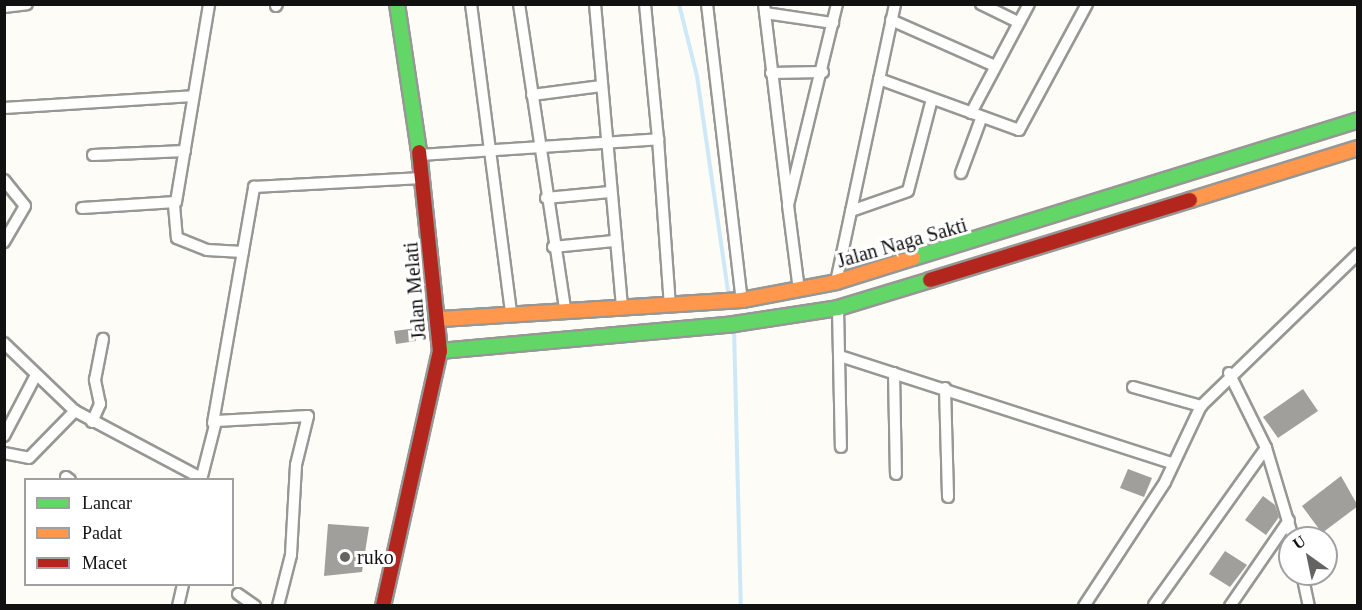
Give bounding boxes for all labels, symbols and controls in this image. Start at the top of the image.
street label: Jalan Naga Sakti [834,213,970,273]
street label: Jalan Melati [399,241,431,341]
legend [24,478,234,586]
text: Lancar [82,493,132,513]
text: Padat [82,523,122,543]
north arrow [1278,526,1338,586]
text: U [1290,532,1308,552]
place label: ruko [357,545,394,569]
marker: ruko [338,550,352,564]
text: Macet [82,553,127,573]

